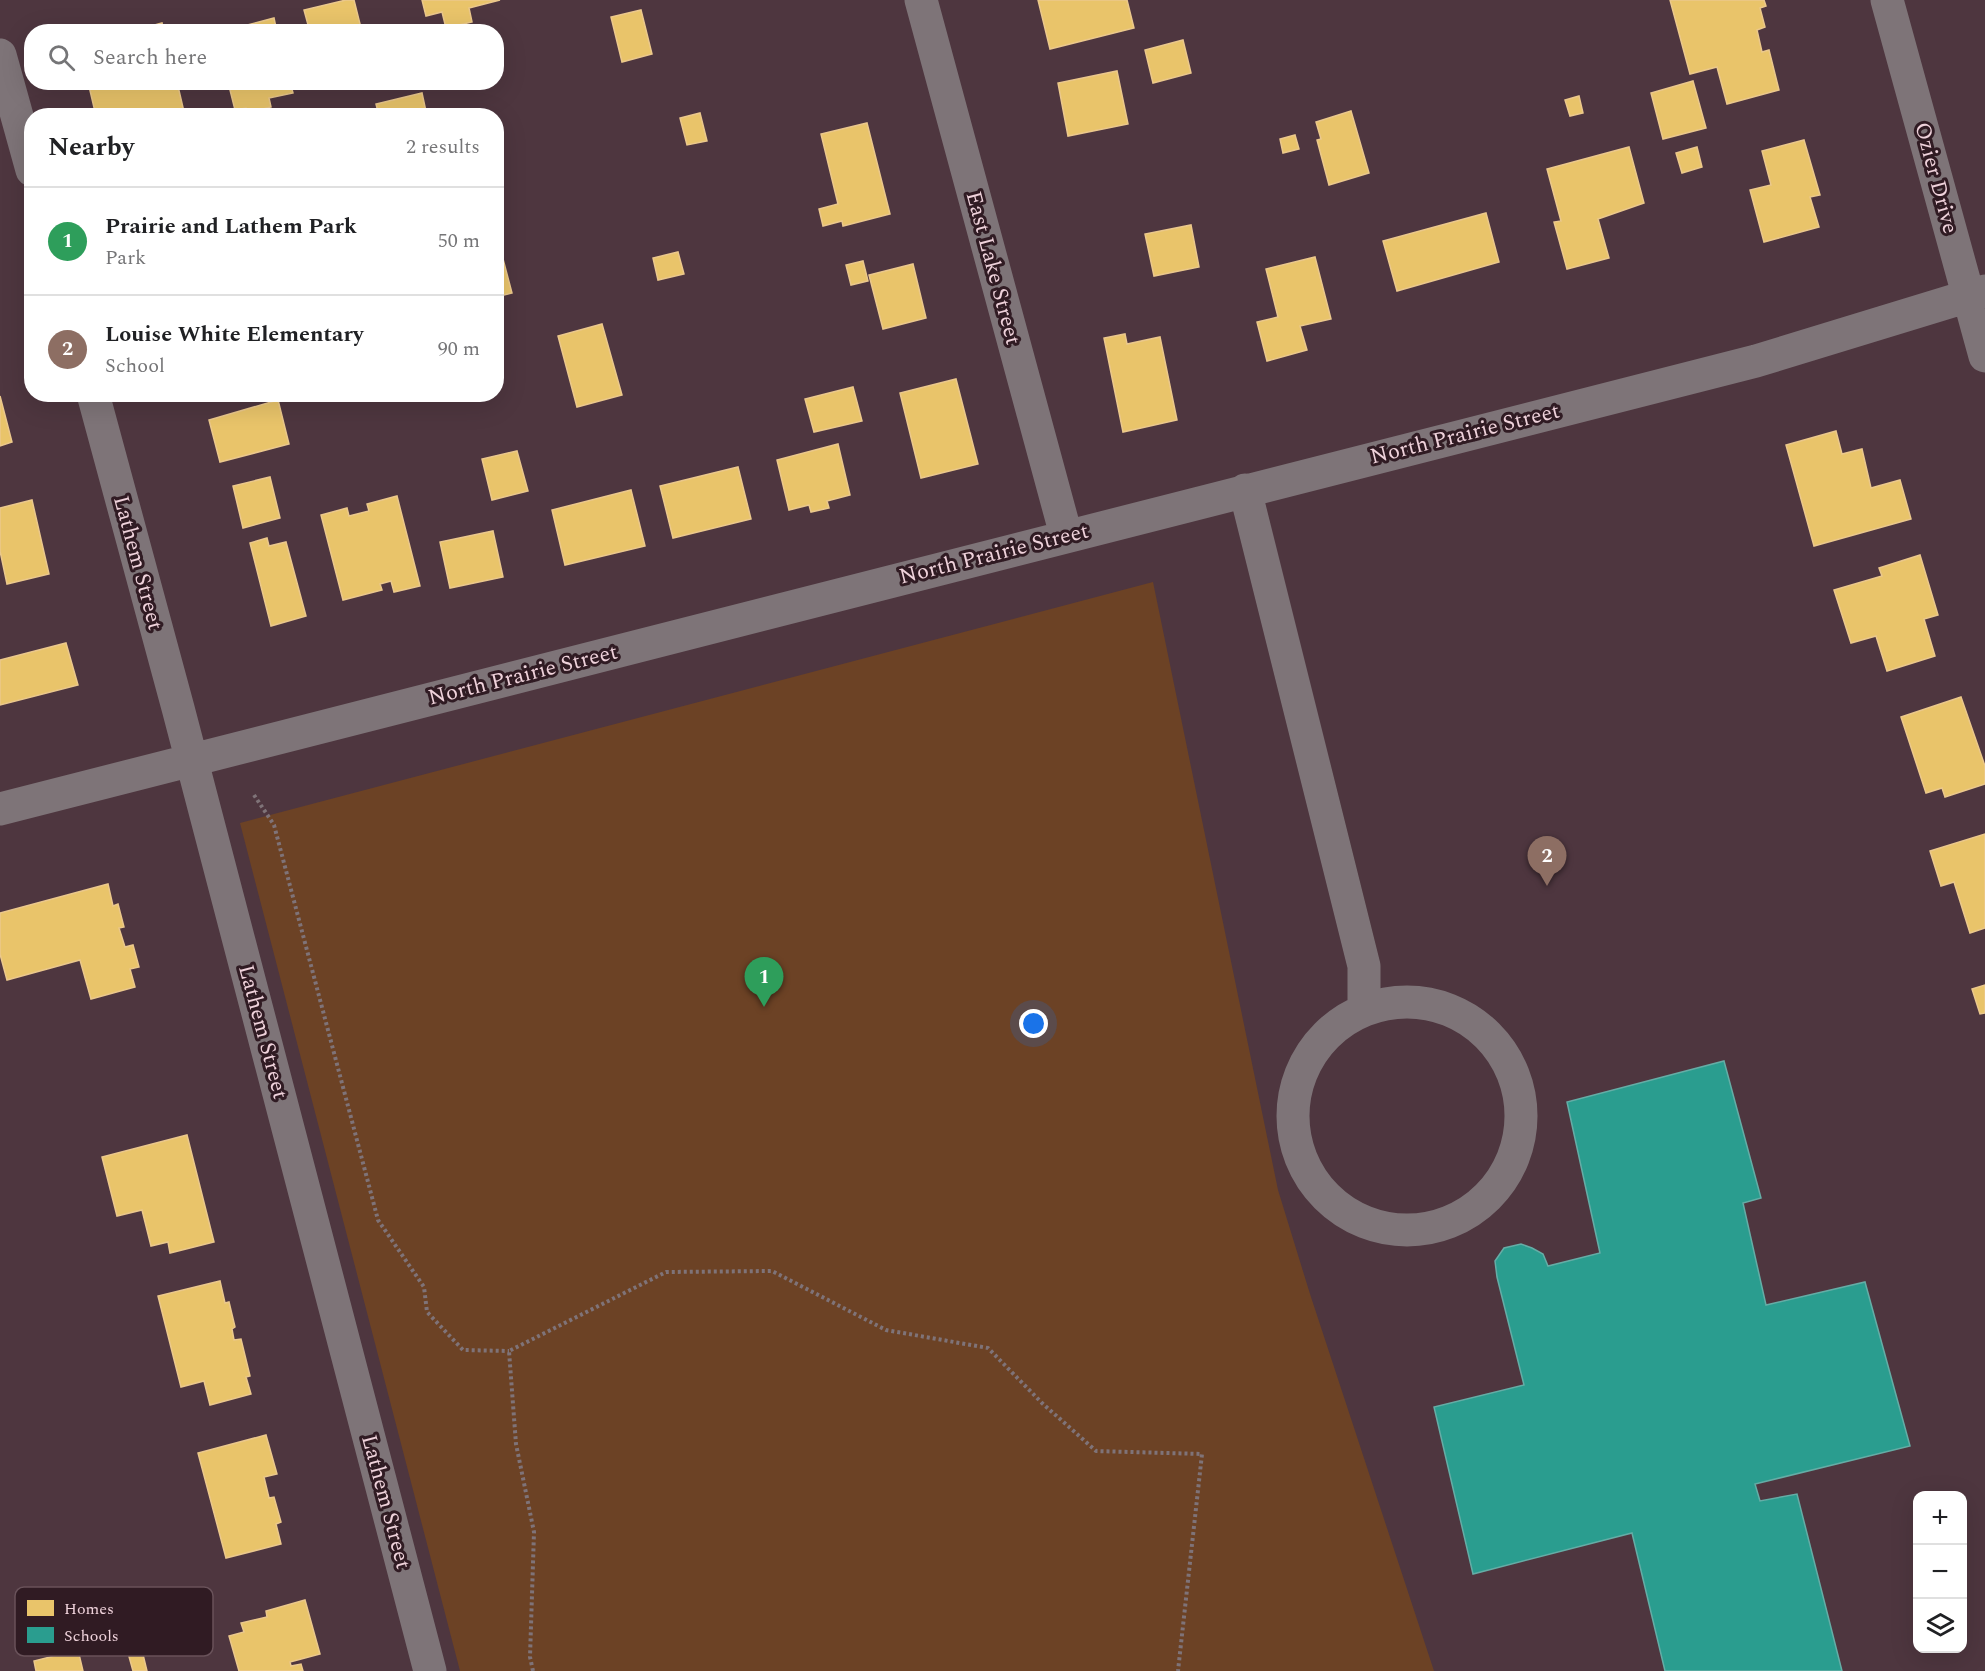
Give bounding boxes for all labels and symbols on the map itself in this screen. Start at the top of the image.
street label: Ozier Drive [1905,119,1967,237]
street label: East Lake Street [957,187,1029,349]
street label: North Prairie Street [1367,394,1563,474]
street label: Lathem Street [104,492,172,634]
street label: North Prairie Street [896,514,1092,594]
street label: North Prairie Street [425,635,621,715]
pin: 2 [1528,836,1566,886]
pin: 1 [744,958,783,1007]
street label: Lathem Street [229,961,297,1103]
your location [1019,1009,1048,1038]
street label: Lathem Street [352,1431,420,1573]
legend [15,1587,213,1656]
text: Homes [64,1597,114,1621]
text: Schools [64,1624,119,1648]

